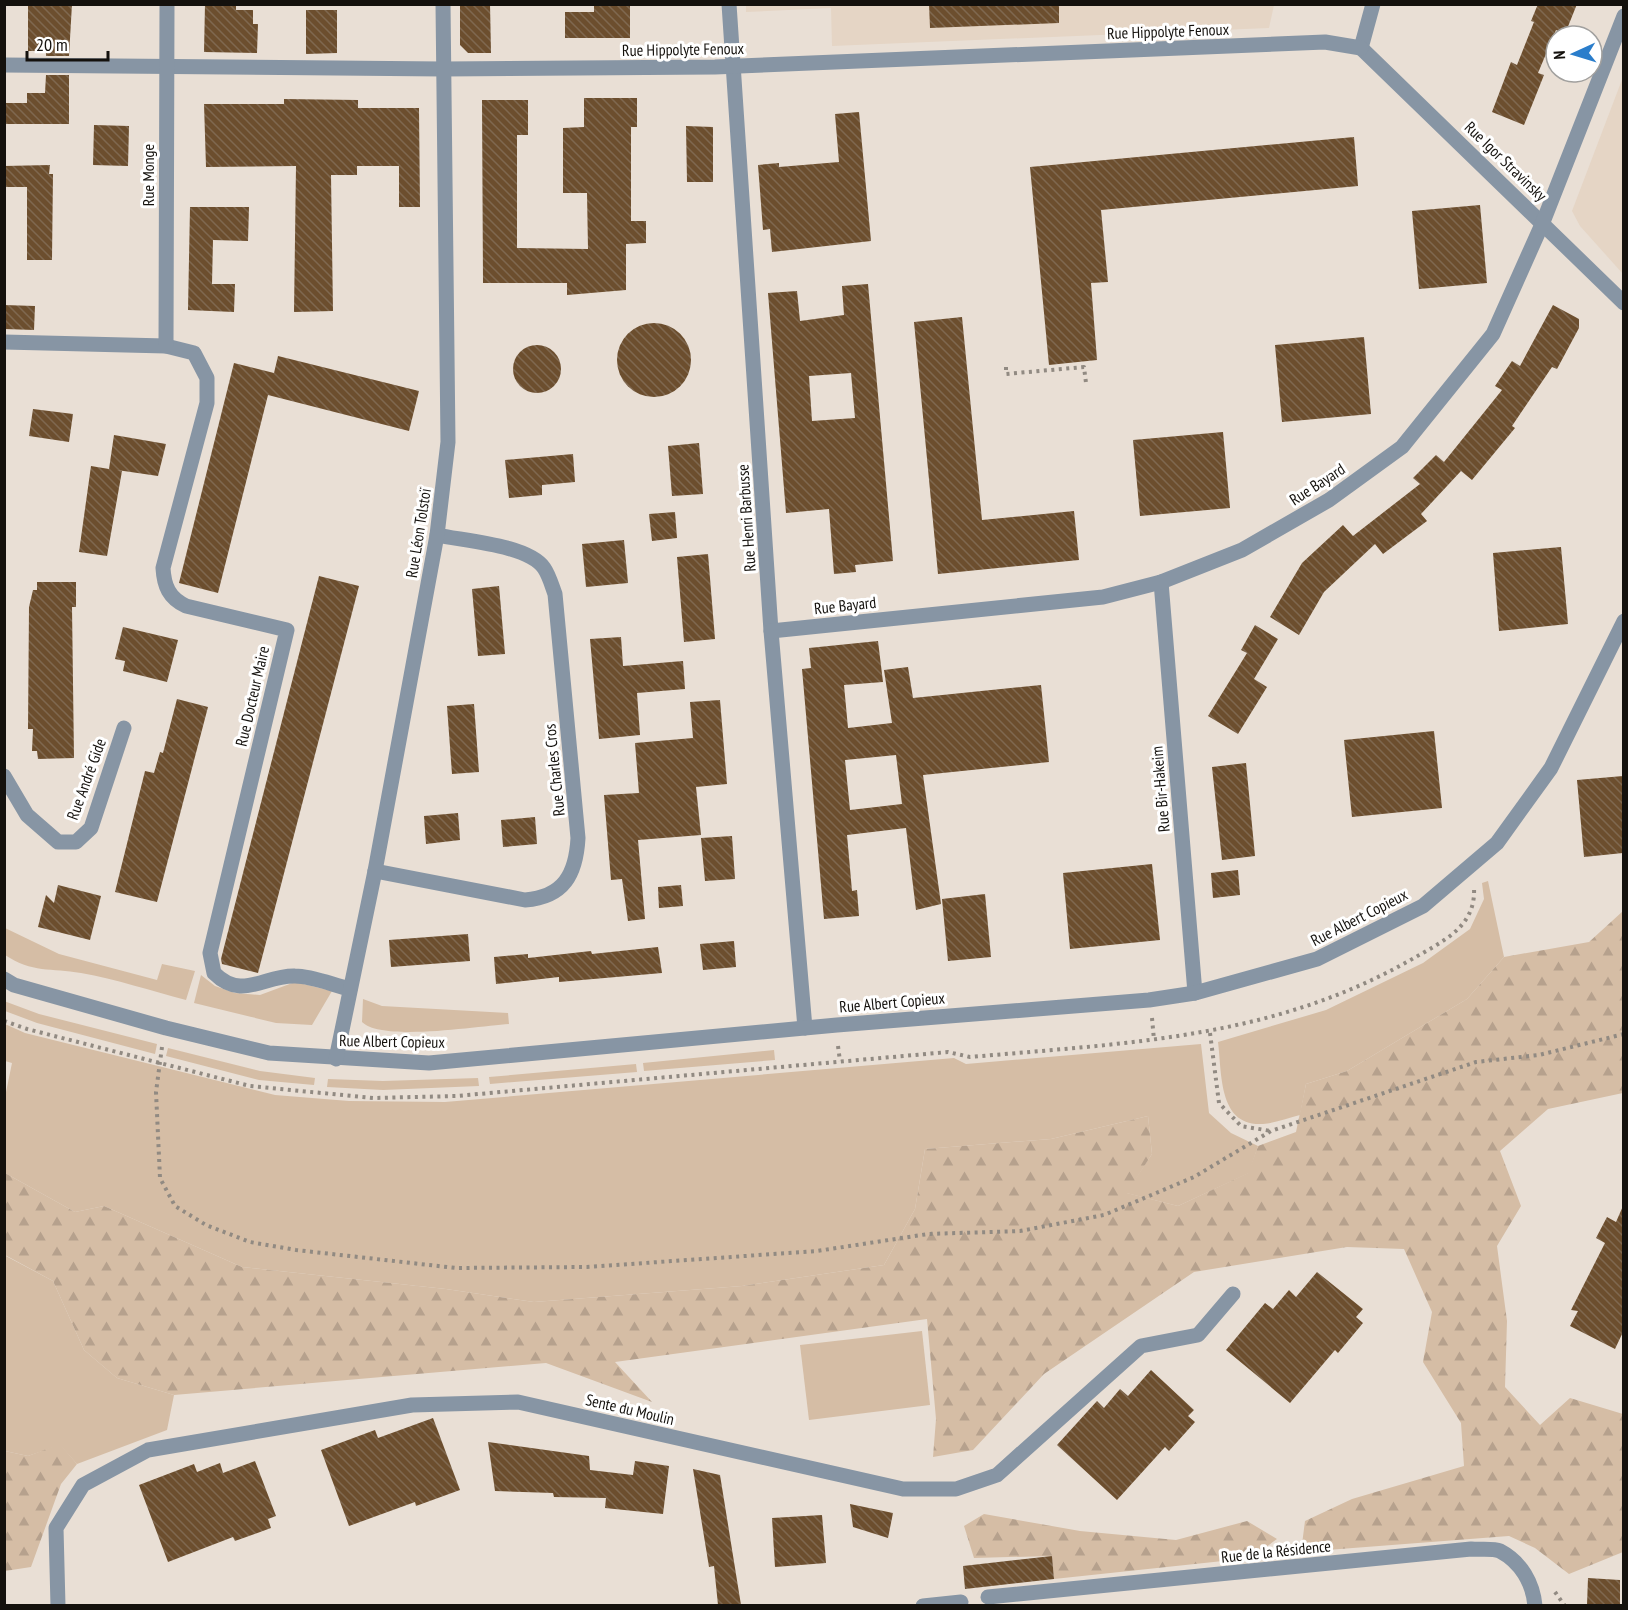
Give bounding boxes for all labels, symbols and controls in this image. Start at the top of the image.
street label: Rue Hippolyte Fenoux [1107,19,1230,43]
scale bar [27,24,108,62]
north arrow [1544,24,1604,84]
text: 20 m [36,33,68,56]
street label: Rue Hippolyte Fenoux [622,38,745,60]
text: N [1549,50,1569,60]
street label: Rue Igor Stravinsky [1461,117,1551,205]
street label: Rue Monge [138,144,158,206]
street label: Rue Bayard [1285,459,1349,509]
street label: Rue Henri Barbusse [732,464,760,572]
street label: Rue Léon Tolstoï [401,486,435,579]
street label: Rue Bayard [813,592,877,618]
street label: Rue Docteur Maire [231,644,273,748]
street label: Rue Charles Cros [539,723,569,817]
street label: Rue André Gide [62,736,110,822]
street label: Rue Bir-Hakeim [1146,745,1174,833]
street label: Rue Albert Copieux [1307,884,1411,950]
street label: Rue Albert Copieux [838,987,946,1017]
street label: Rue Albert Copieux [339,1030,446,1052]
street label: Sente du Moulin [584,1389,676,1429]
street label: Rue de la Résidence [1220,1535,1332,1567]

